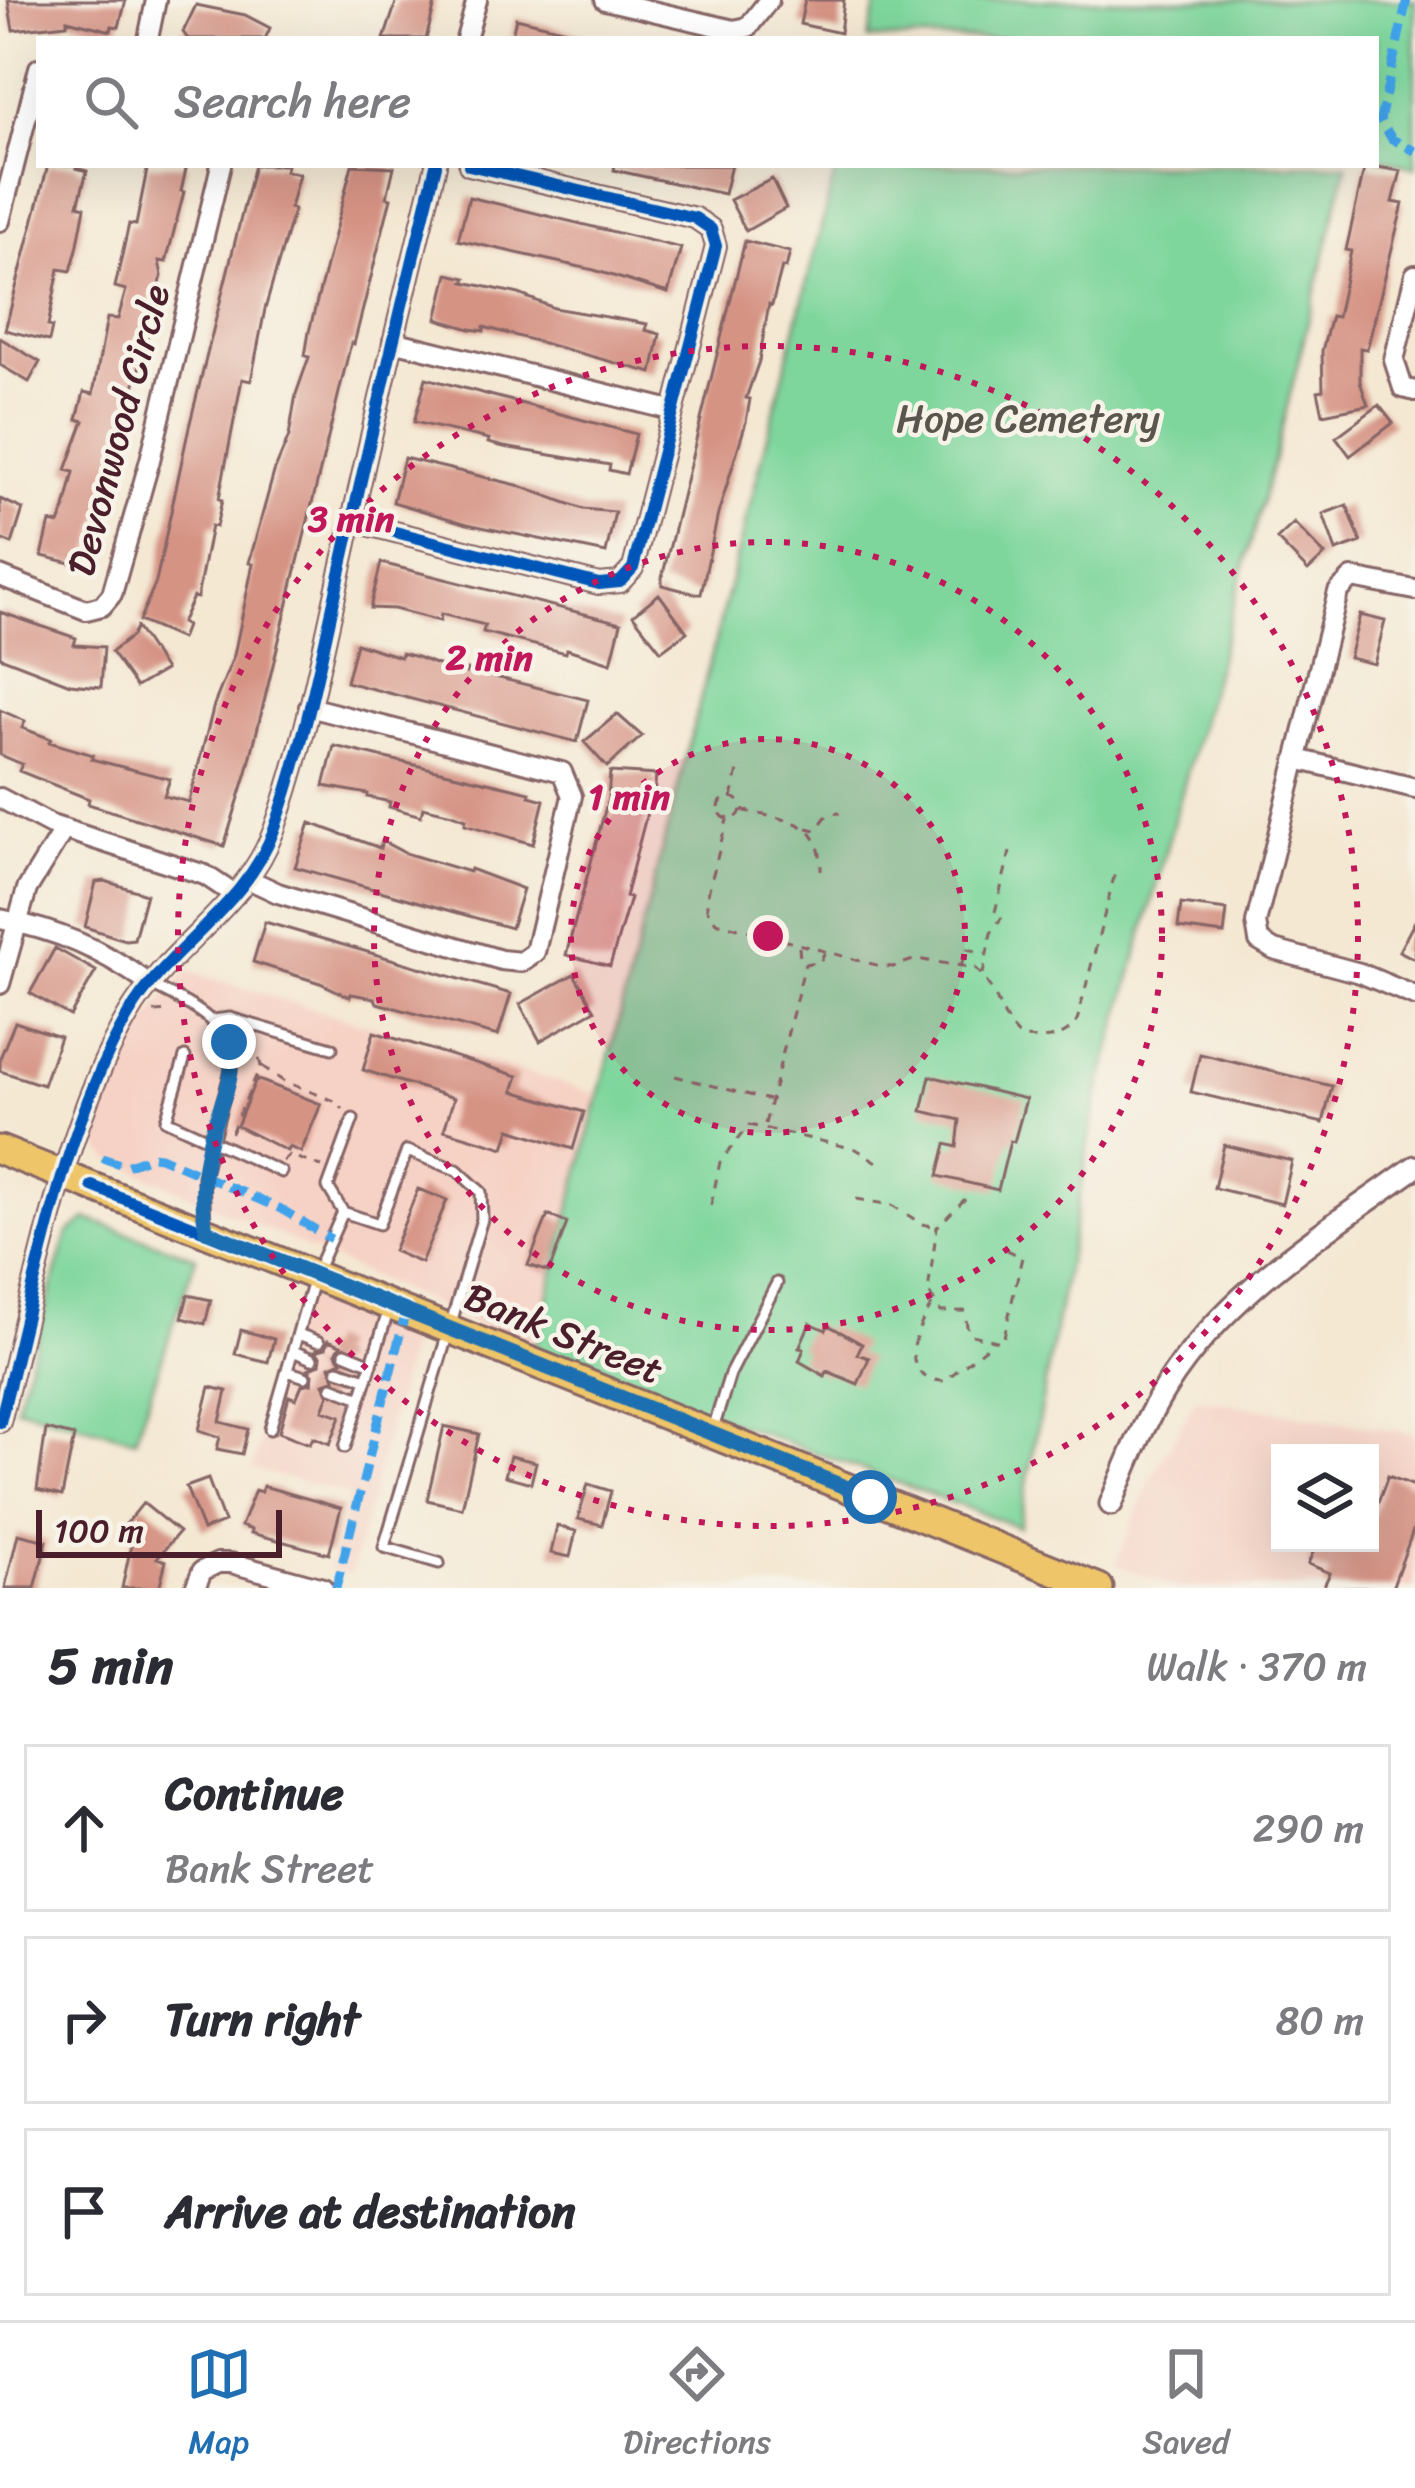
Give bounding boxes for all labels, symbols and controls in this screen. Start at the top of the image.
search box [36,36,1379,168]
text: Search here [174,62,411,142]
icon: search [78,69,144,135]
street label: Devonwood Circle [46,276,190,584]
park label: Hope Cemetery [896,384,1160,453]
text: 3 min [307,487,395,551]
text: 2 min [445,626,533,690]
text: 1 min [588,765,670,829]
centre of rings [747,915,789,957]
route end [202,1015,256,1069]
street label: Bank Street [454,1262,674,1404]
map controls [1271,1444,1379,1552]
button: layers [1271,1444,1379,1552]
route start [843,1470,897,1524]
text: 100 m [54,1502,144,1560]
scale bar [36,1504,282,1557]
text: 5 min [48,1621,173,1711]
text: Walk · 370 m [1146,1632,1367,1701]
text: Continue [165,1754,344,1834]
text: 290 m [1253,1794,1364,1863]
icon: ahead [51,1795,117,1861]
text: Bank Street [165,1834,374,1903]
text: Turn right [165,1980,360,2060]
text: 80 m [1276,1986,1364,2055]
icon: right [51,1987,117,2053]
text: Arrive at destination [165,2172,575,2252]
icon: arrive [51,2179,117,2245]
tab: Map [186,2341,252,2471]
tab: Directions [623,2341,771,2471]
tab: Saved [1142,2341,1229,2471]

